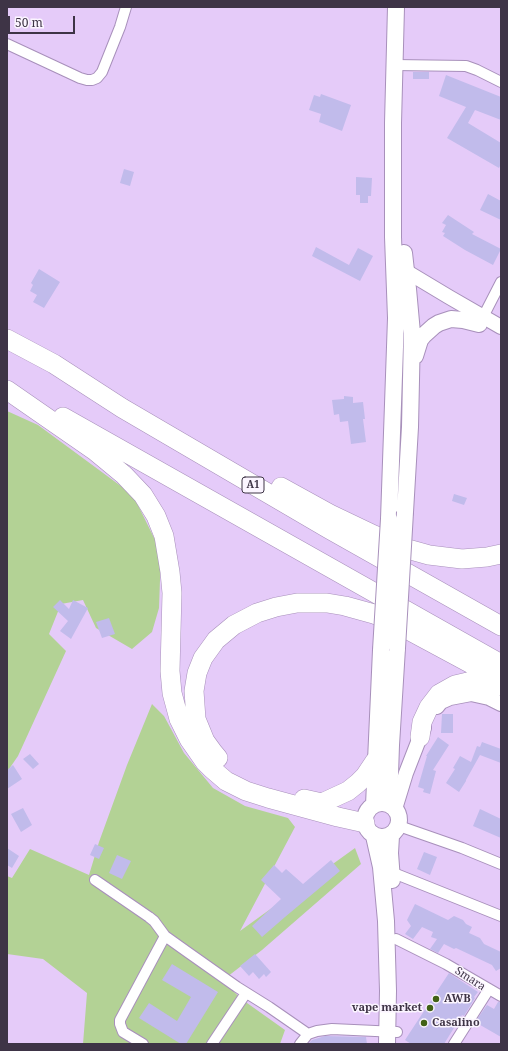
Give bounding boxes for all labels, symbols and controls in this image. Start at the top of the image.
scale bar [10,8,77,34]
text: 50 m [15,14,43,31]
road number: A1 [242,477,264,493]
street label: Smara [452,964,488,994]
place label: AWB [444,992,471,1006]
marker: AWB [431,994,441,1004]
place label: vape market [352,1001,422,1015]
marker: vape market [425,1003,435,1013]
place label: Casalino [432,1016,480,1030]
marker: Casalino [419,1018,429,1028]

